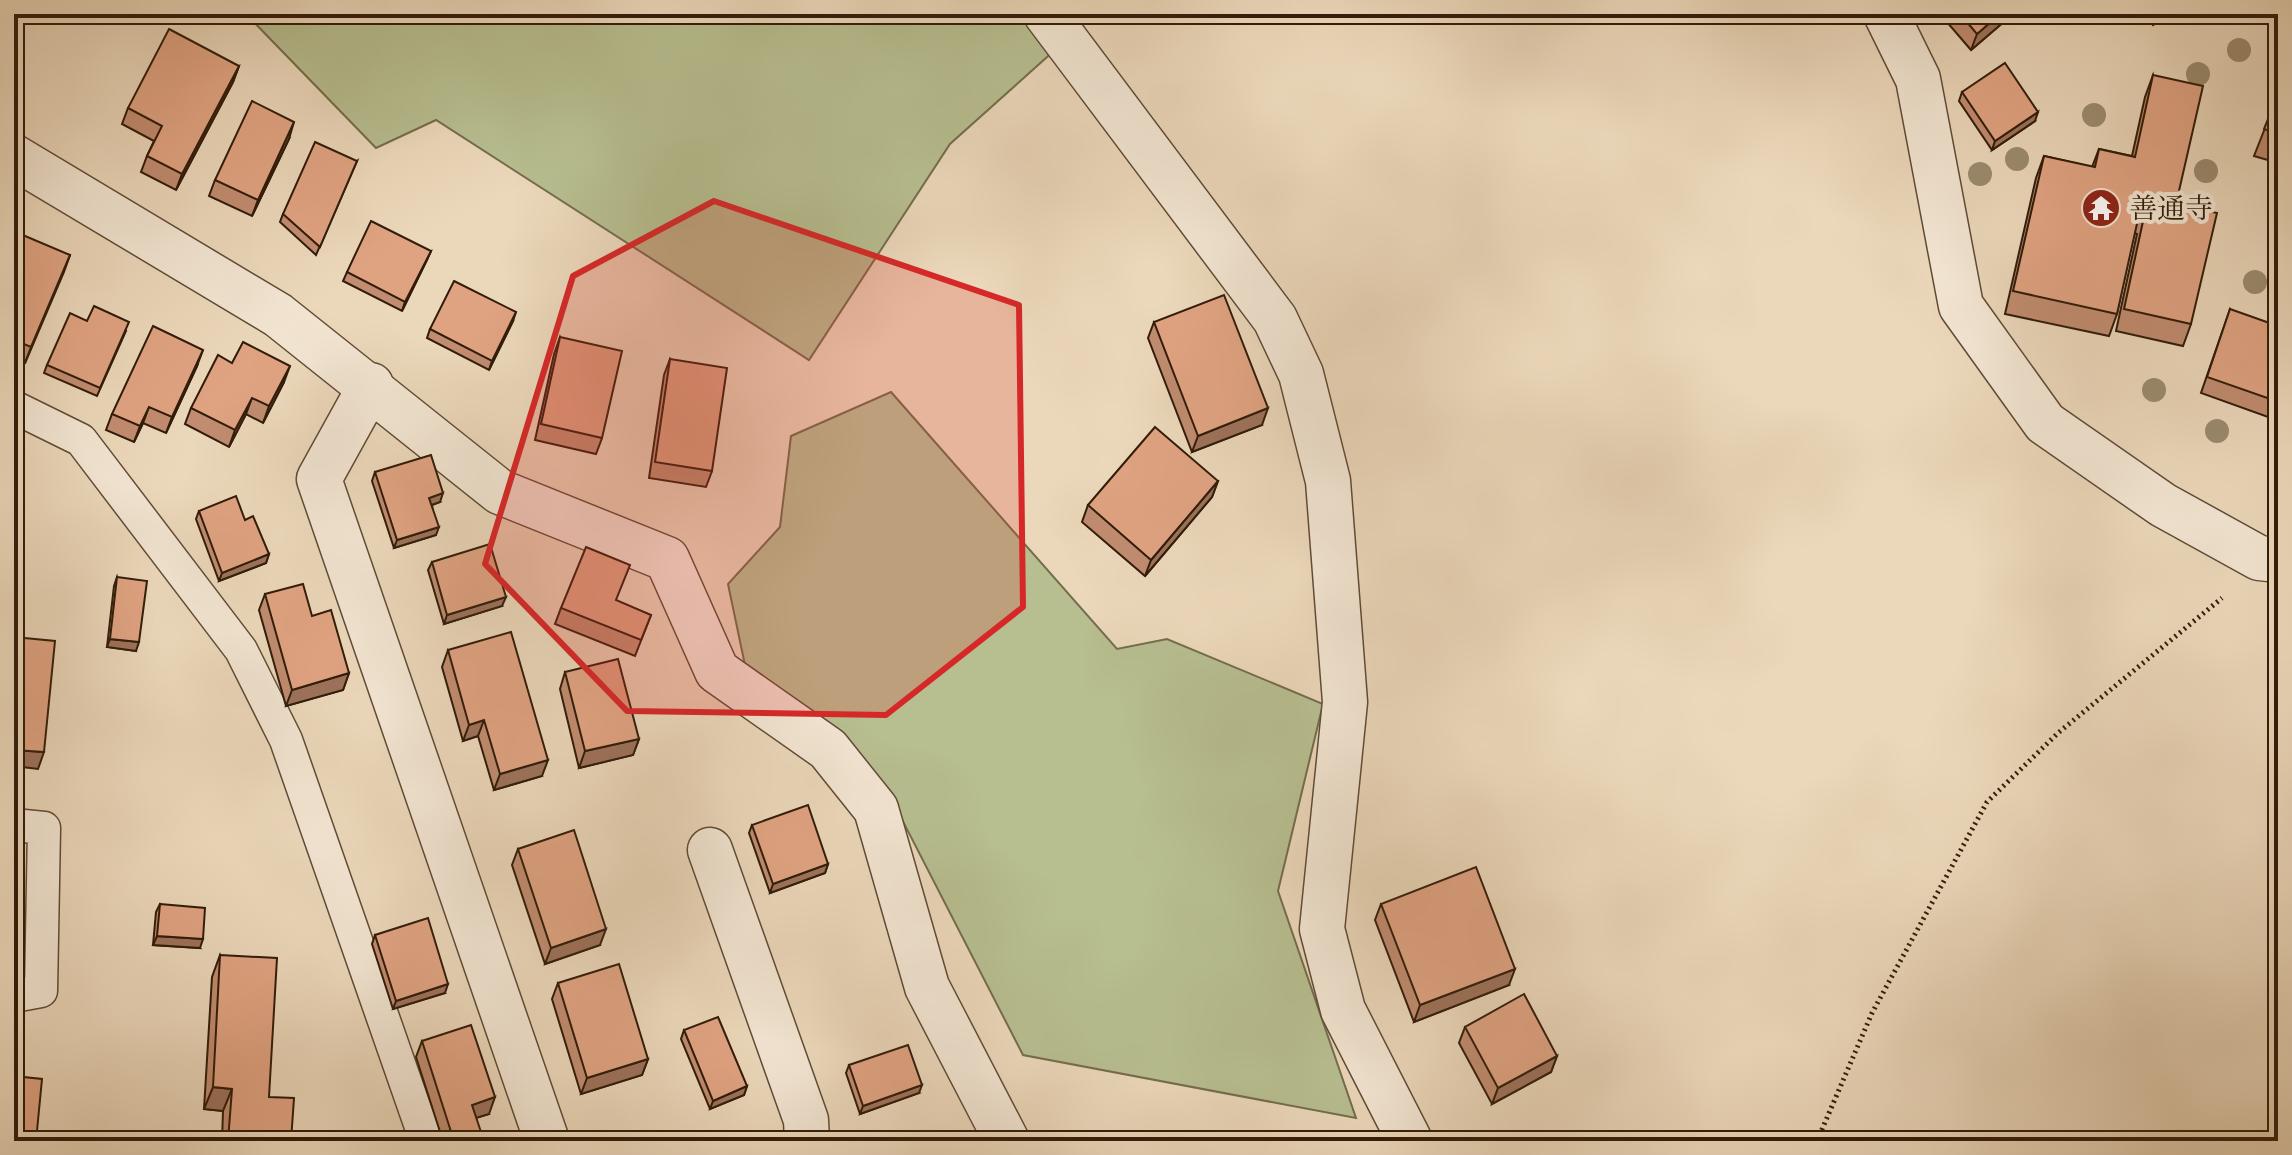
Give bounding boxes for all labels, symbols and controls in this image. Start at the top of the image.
temple icon: 善通寺 [2080,187,2122,229]
place label: 善通寺 [2129,190,2213,228]

